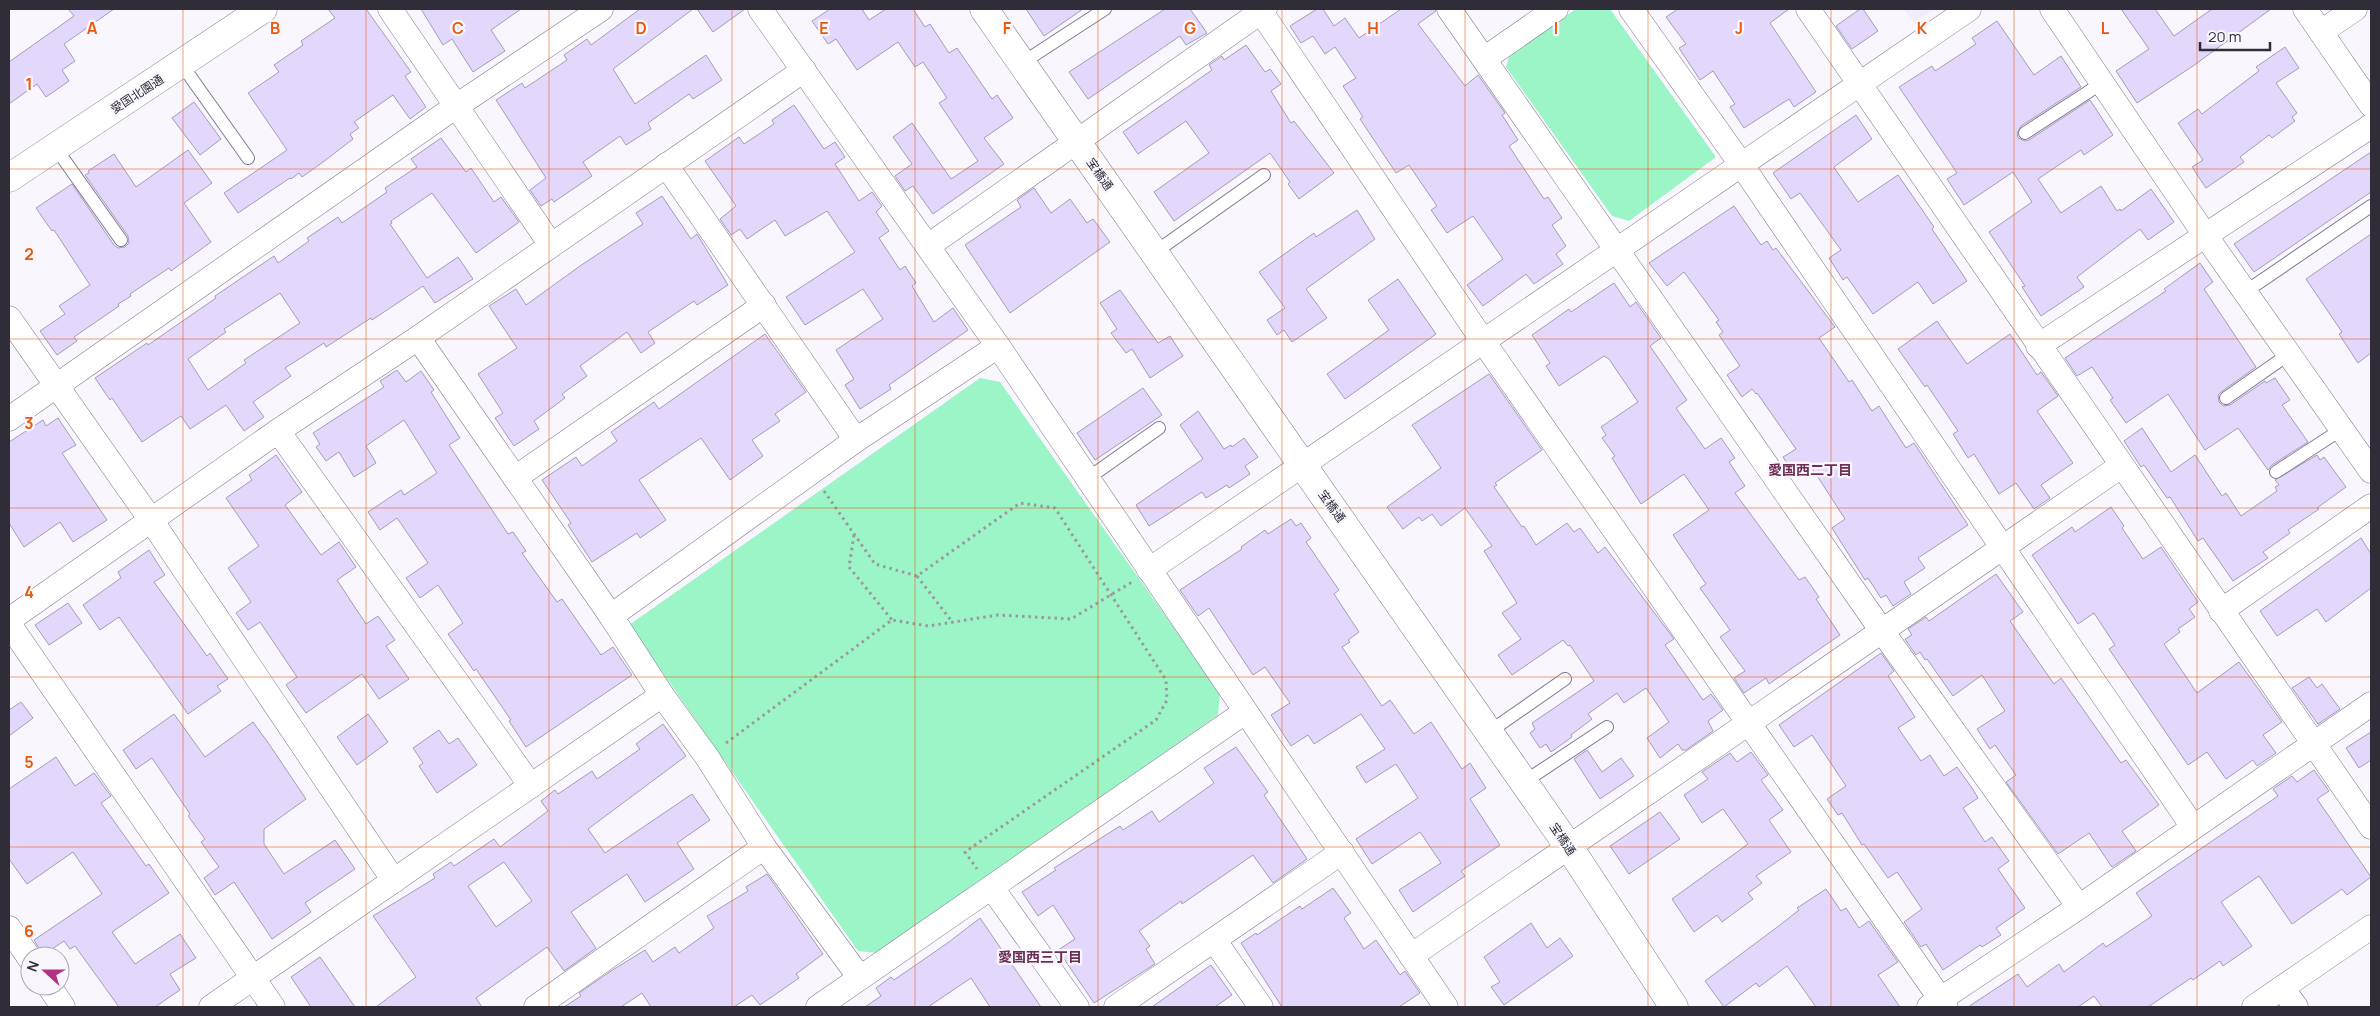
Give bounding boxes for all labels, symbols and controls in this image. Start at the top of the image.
text: A [87,17,98,39]
text: B [270,17,280,39]
text: C [452,17,464,39]
text: D [635,17,647,39]
text: E [819,17,829,39]
text: F [1003,17,1012,39]
text: G [1184,17,1196,39]
text: H [1367,17,1379,39]
text: I [1554,17,1558,39]
text: J [1735,17,1743,39]
text: K [1917,17,1928,39]
text: L [2101,17,2110,39]
scale bar [2200,20,2270,52]
text: 20 m [2208,26,2241,47]
street label: 愛国北園通 [107,71,167,117]
text: 1 [25,73,33,95]
street label: 宝橋通 [1083,154,1117,194]
text: 2 [24,243,34,265]
text: 3 [24,412,34,434]
district label: 愛国西二丁目 [1768,460,1852,479]
street label: 宝橋通 [1315,486,1349,526]
text: 4 [24,581,34,603]
text: 5 [24,751,34,773]
street label: 宝橋通 [1546,819,1580,859]
text: 6 [24,920,34,942]
north arrow [20,946,70,996]
district label: 愛国西三丁目 [998,947,1082,966]
text: N [22,958,43,974]

